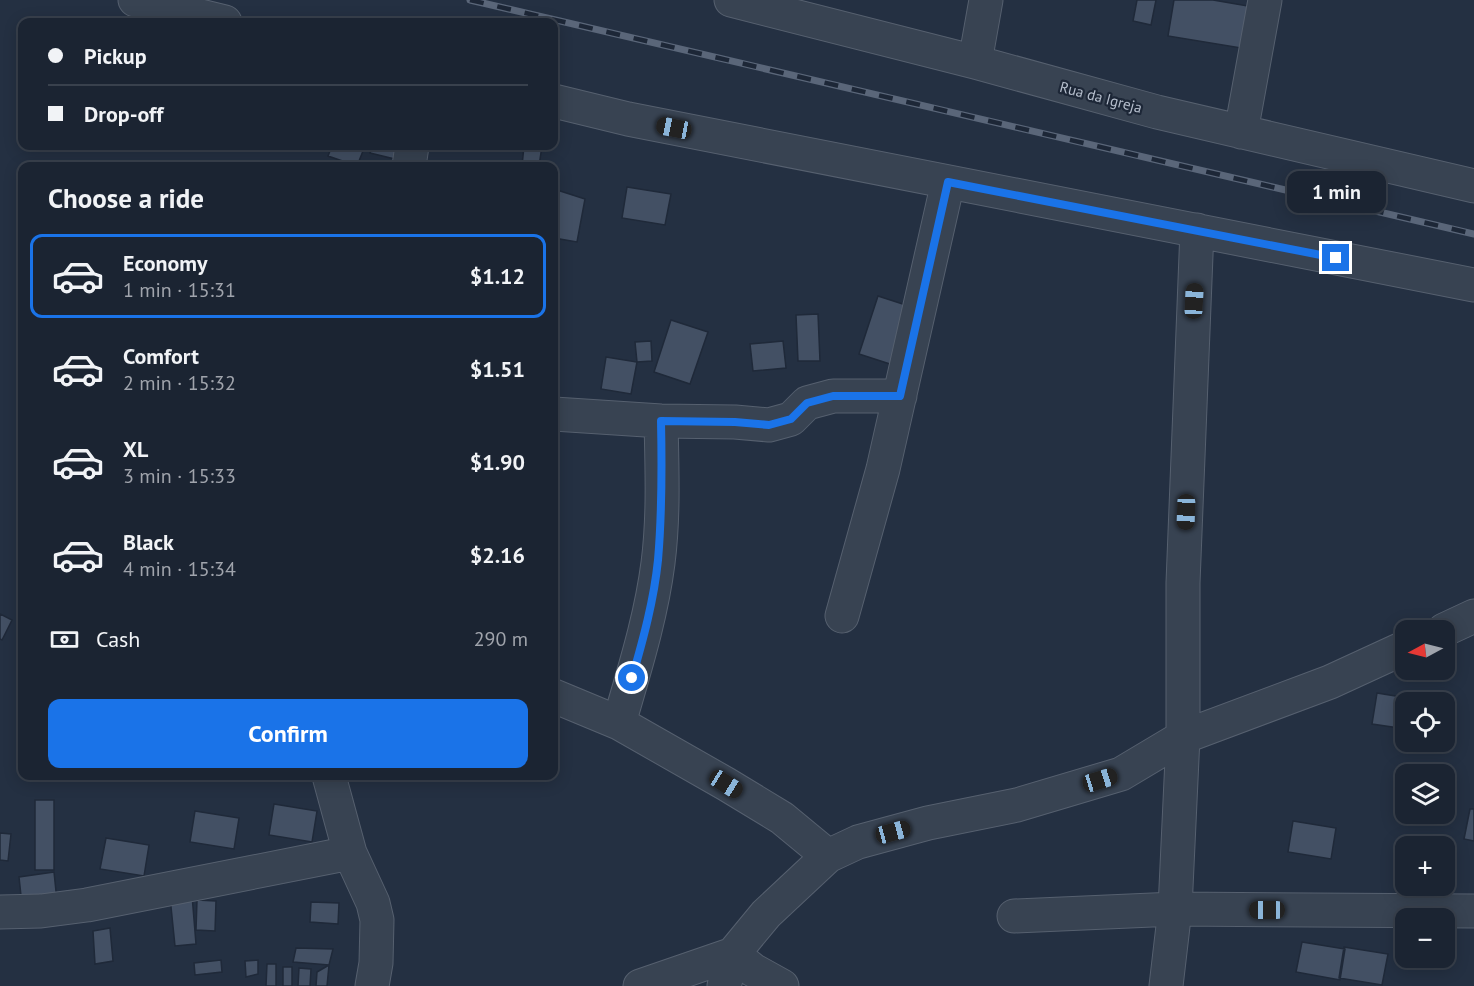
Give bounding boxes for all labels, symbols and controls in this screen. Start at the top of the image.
text: Pickup [84,42,147,70]
street label: Rua da Igreja [1058,77,1144,117]
text: Drop-off [84,100,163,128]
car [655,116,693,140]
callout: 1 min [1286,171,1386,213]
text: 1 min [1312,179,1361,205]
text: Choose a ride [48,181,204,215]
route end [1322,244,1349,271]
icon: car [51,249,105,303]
text: Economy [123,249,207,277]
text: $1.12 [470,262,525,290]
text: 1 min · 15:31 [123,277,236,303]
car [1184,283,1204,319]
icon: car [51,342,105,396]
text: Comfort [123,342,199,370]
text: $1.51 [470,355,525,383]
text: 2 min · 15:32 [123,370,236,396]
icon: car [51,435,105,489]
text: XL [123,435,148,463]
text: $1.90 [470,448,525,476]
text: 3 min · 15:33 [123,463,236,489]
car [1176,494,1196,530]
icon: car [51,528,105,582]
text: Black [123,528,174,556]
text: $2.16 [470,541,525,569]
text: 4 min · 15:34 [123,556,236,582]
north arrow [1395,620,1455,680]
map controls [1395,620,1455,968]
icon: cash [48,623,81,656]
text: Cash [96,625,140,653]
text: 290 m [474,626,528,652]
route start [618,664,645,691]
button: locate [1395,692,1455,752]
button: Confirm [48,699,528,768]
button: layers [1395,764,1455,824]
car [1080,766,1120,794]
car [706,767,746,801]
car [873,819,913,845]
button: + [1395,836,1455,896]
car [1249,901,1285,919]
button: − [1395,908,1455,968]

